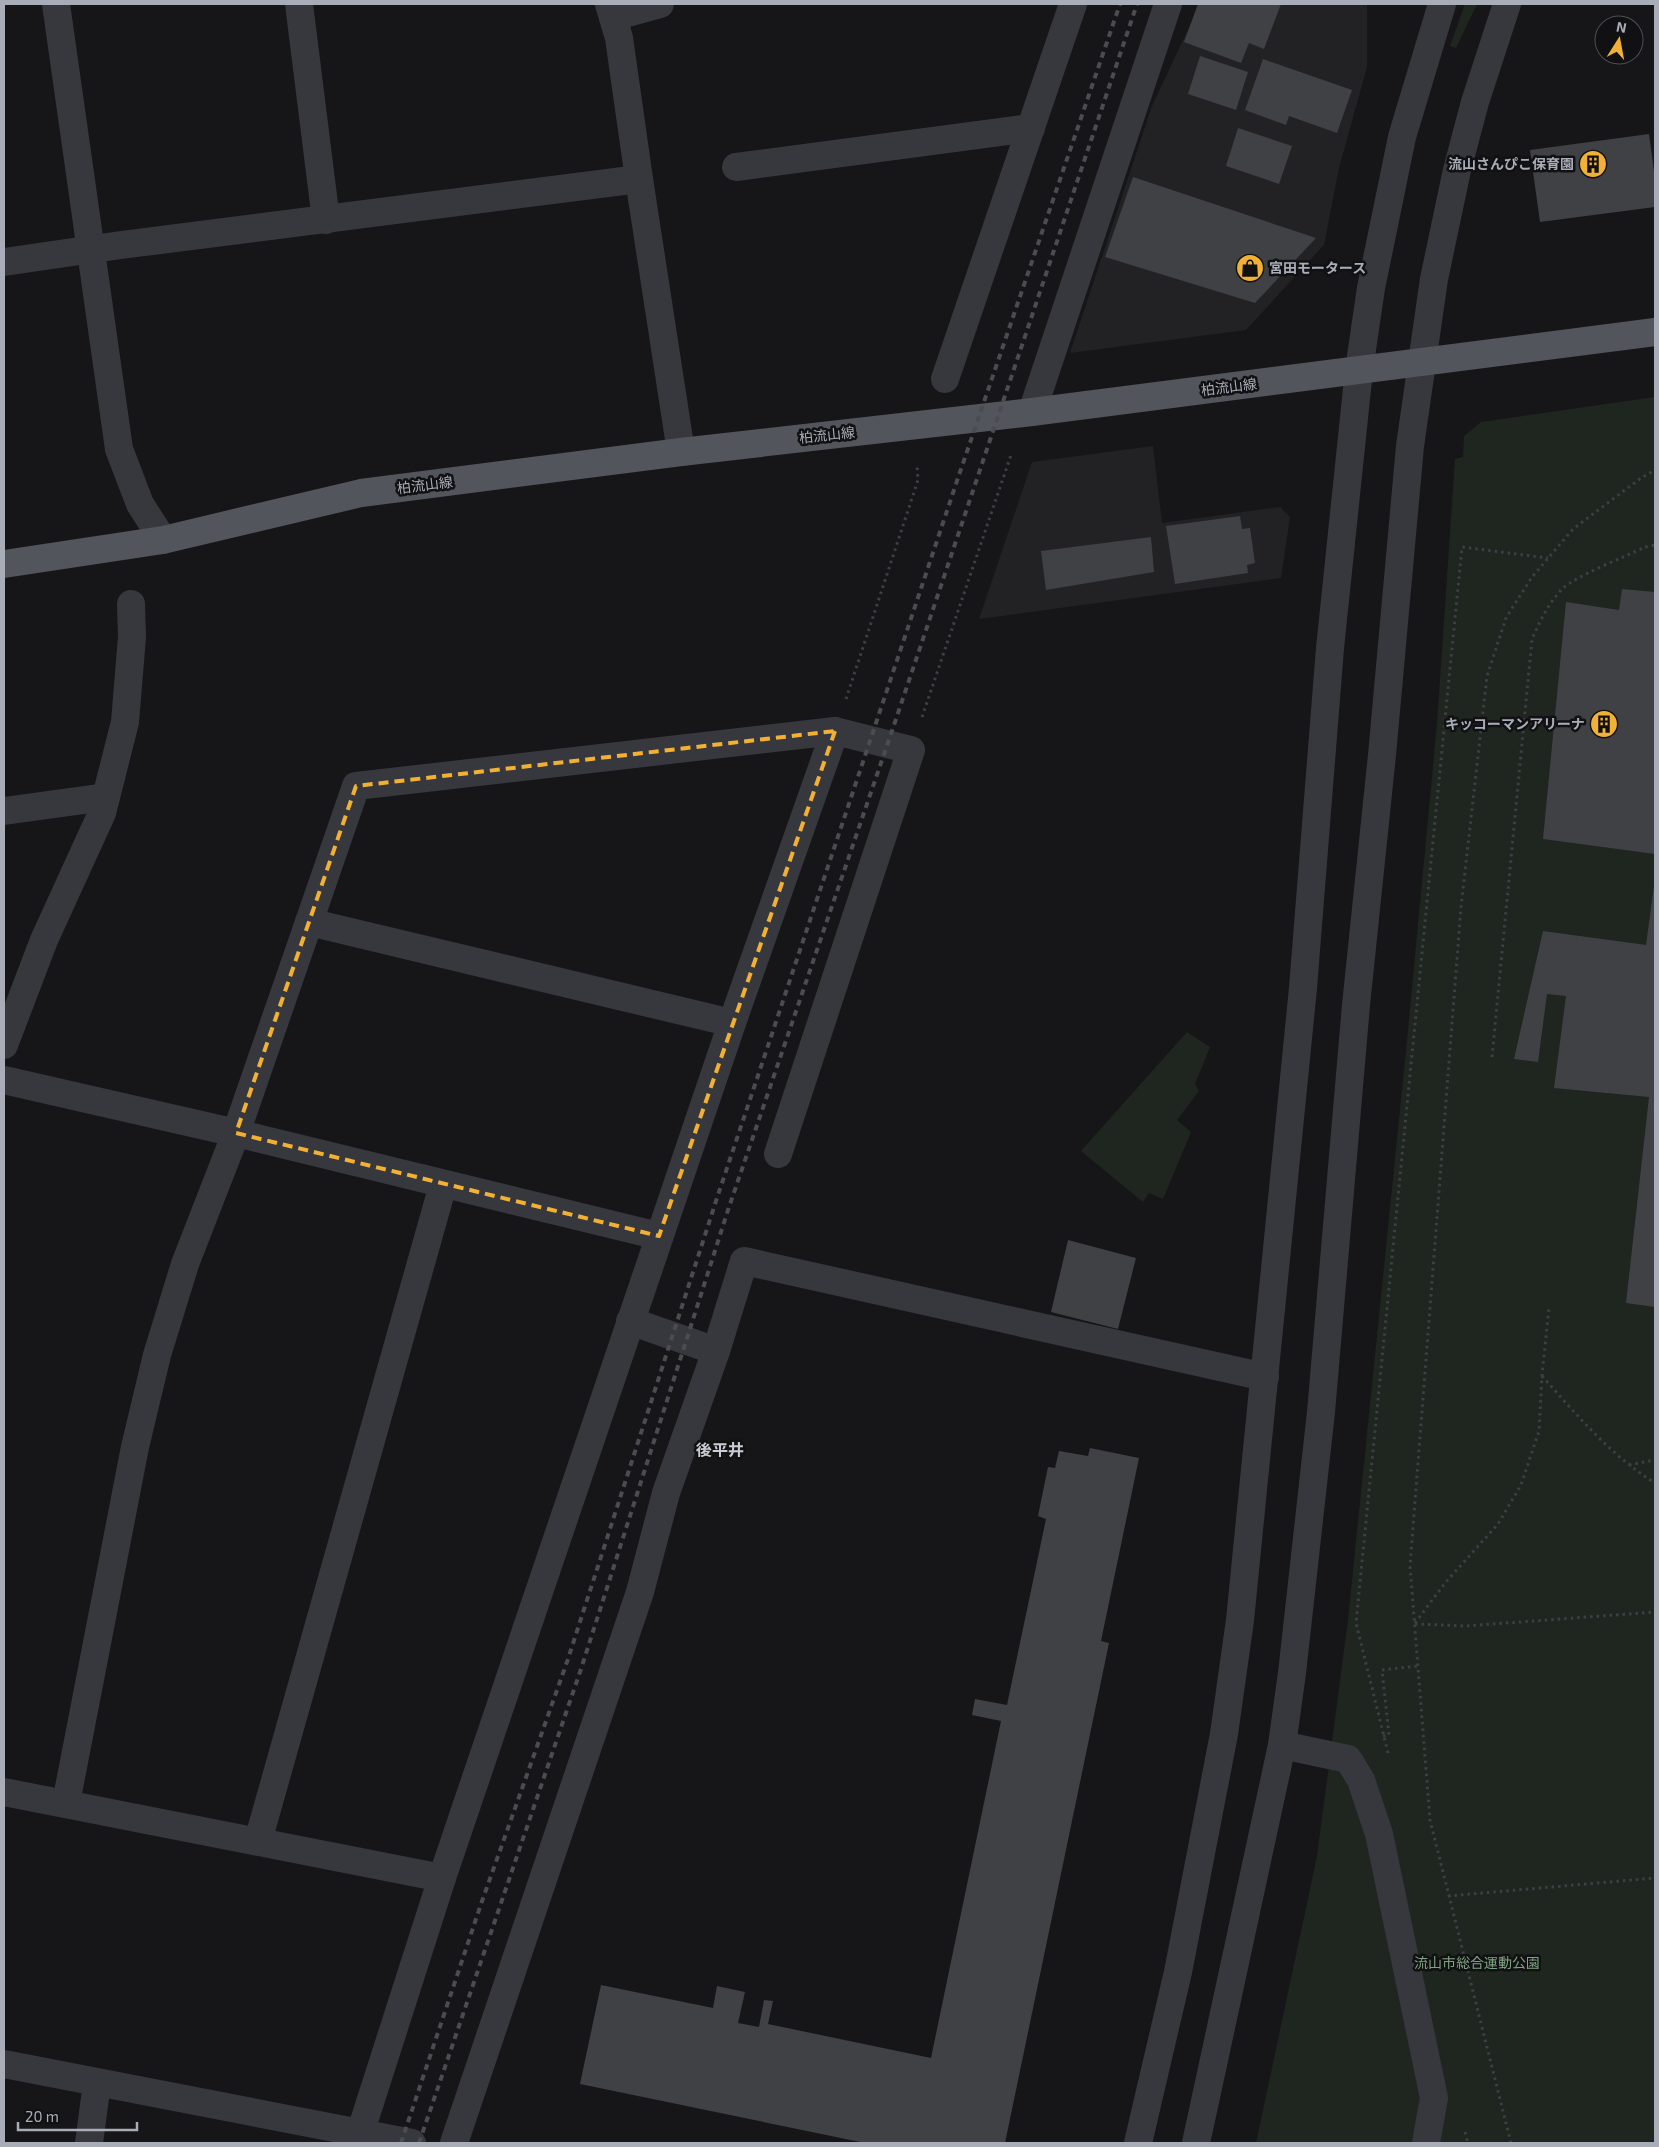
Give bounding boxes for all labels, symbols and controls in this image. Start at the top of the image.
north arrow [1594,15,1644,65]
text: N [1615,17,1628,36]
building icon: 流山さんぴこ保育園 [1578,149,1608,179]
place label: 流山さんぴこ保育園 [1448,155,1574,172]
shop icon: 宮田モータース [1235,253,1265,283]
place label: 宮田モータース [1269,259,1366,276]
street label: 柏流山線 [1200,375,1258,398]
street label: 柏流山線 [798,423,856,446]
street label: 柏流山線 [396,473,454,496]
building icon: キッコーマンアリーナ [1589,709,1619,739]
place label: キッコーマンアリーナ [1445,715,1585,732]
district label: 後平井 [696,1440,744,1459]
park label: 流山市総合運動公園 [1414,1954,1540,1971]
scale bar [18,2100,136,2132]
text: 20 m [25,2107,59,2125]

